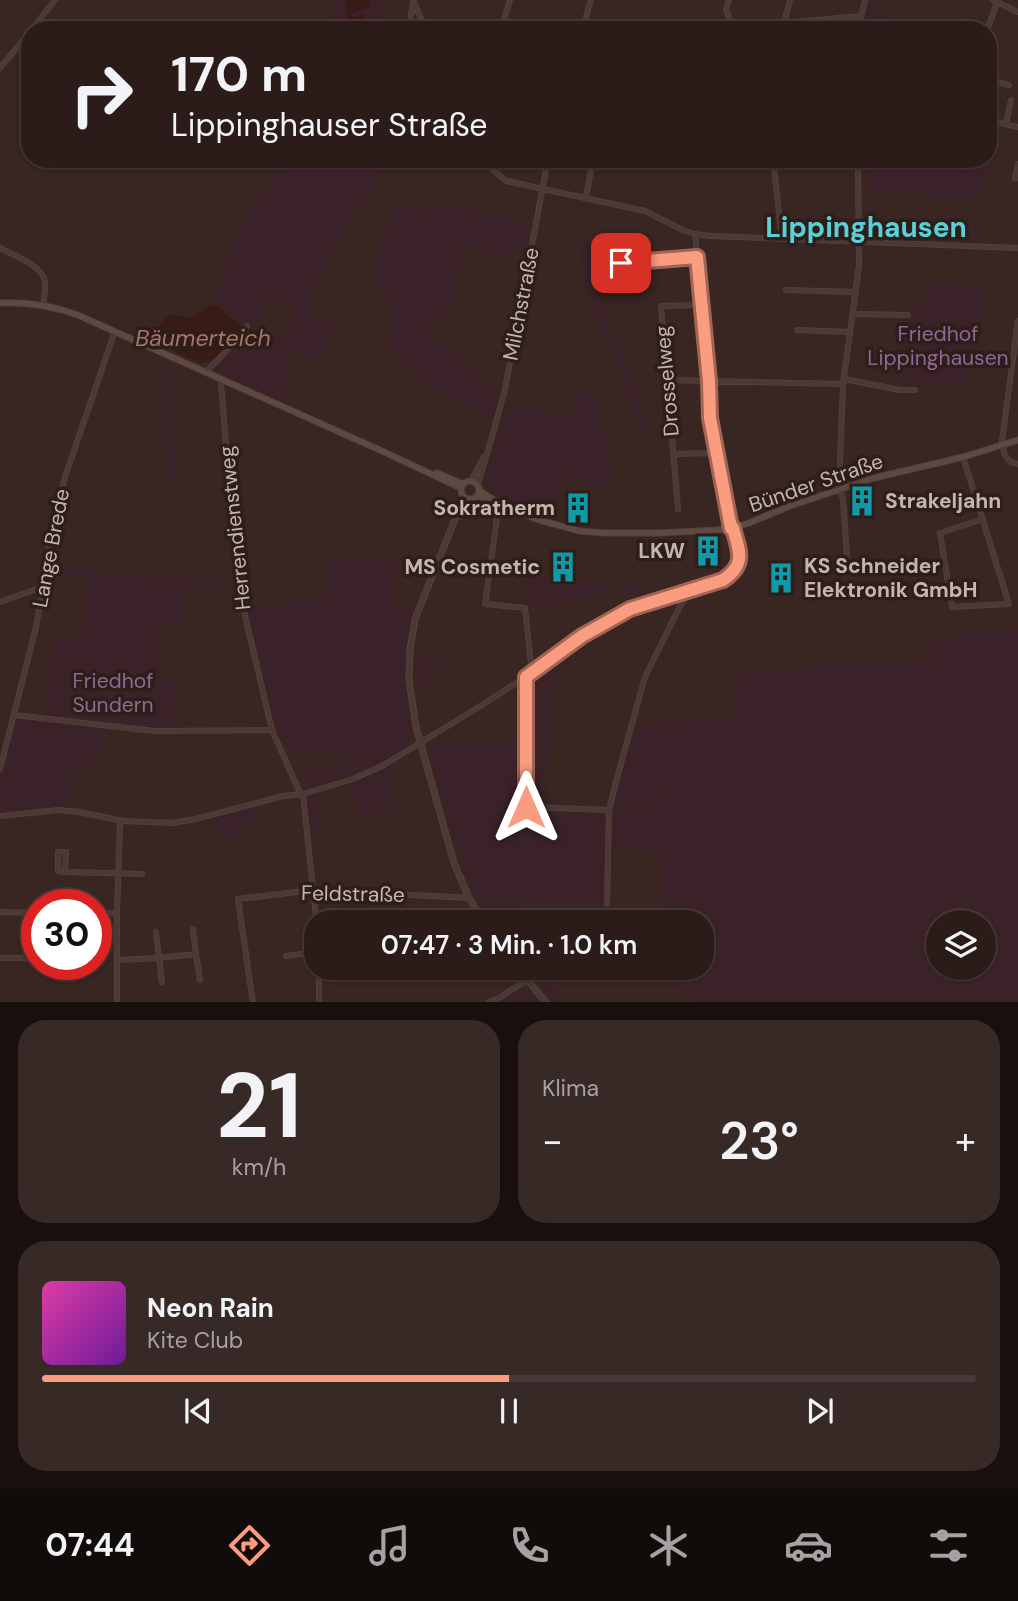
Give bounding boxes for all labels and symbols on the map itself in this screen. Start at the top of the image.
district label: Lippinghausen [765,209,967,246]
pin [591,233,651,293]
street label: Milchstraße [496,245,546,363]
park label: Friedhof Lippinghausen [867,320,1009,372]
water label: Bäumerteich [135,323,271,353]
street label: Drosselweg [648,324,686,438]
street label: Herrendienstweg [212,444,258,612]
street label: Bünder Straße [745,447,887,519]
building icon: Strakeljahn [845,484,879,518]
street label: Lange Brede [26,486,76,610]
place label: Strakeljahn [885,487,1001,515]
building icon: Sokratherm [561,491,595,525]
place label: Sokratherm [434,494,555,522]
building icon: LKW [691,534,725,568]
place label: LKW [638,537,685,565]
building icon: MS Cosmetic [546,550,580,584]
place label: KS Schneider Elektronik GmbH [804,552,978,604]
place label: MS Cosmetic [404,553,540,581]
building icon: KS Schneider Elektronik GmbH [764,561,798,595]
park label: Friedhof Sundern [72,667,154,719]
position arrow [489,770,563,844]
street label: Feldstraße [301,879,405,909]
speed limit sign: 30 [21,889,112,980]

